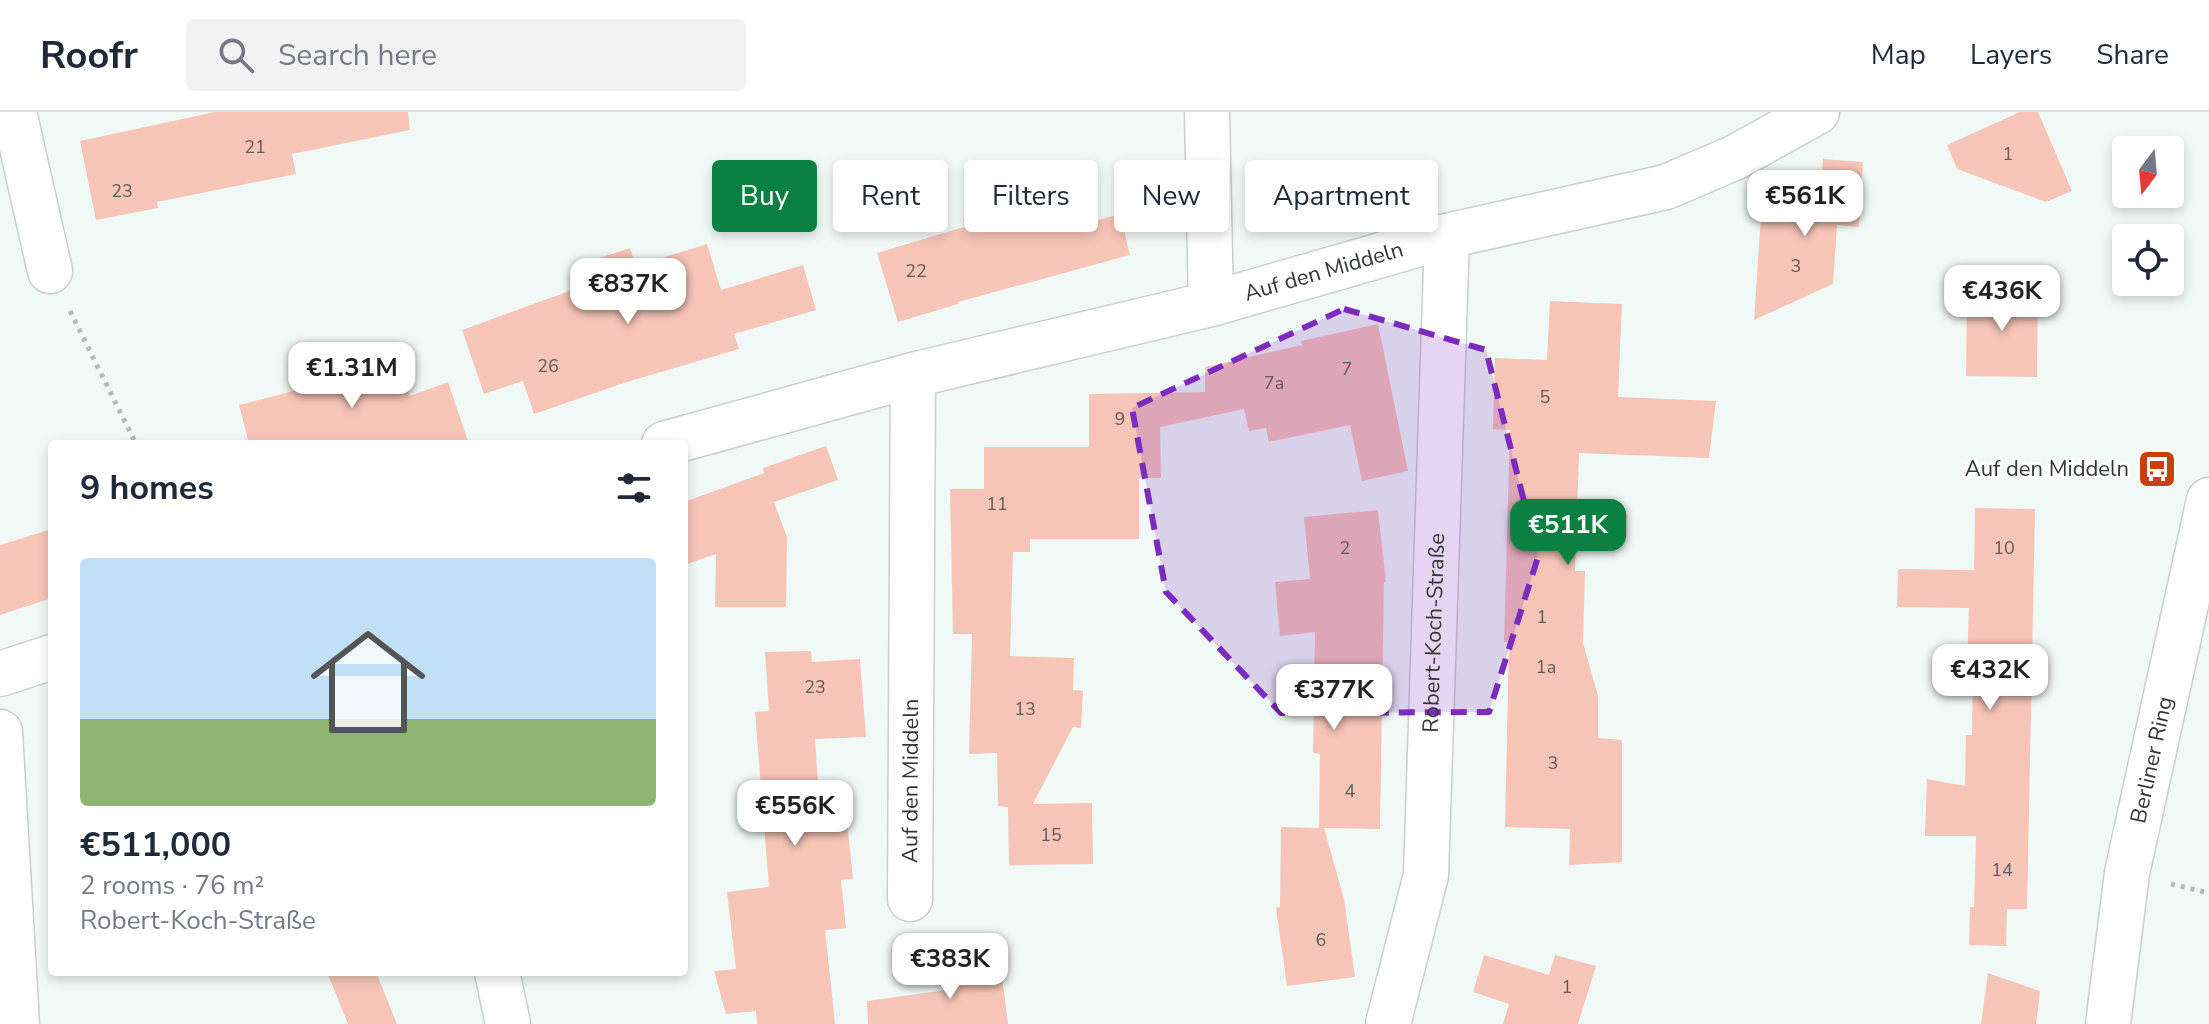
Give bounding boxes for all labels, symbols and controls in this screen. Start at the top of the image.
search box [186,19,746,91]
text: Roofr [40,30,138,81]
icon: search [214,33,258,77]
text: Search here [278,35,437,76]
text: Map [1871,36,1926,74]
text: Layers [1970,36,2052,74]
text: Share [2096,36,2169,74]
house number: 21 [244,135,266,159]
north arrow [2112,136,2184,208]
map controls [2112,136,2184,296]
house number: 1 [2003,142,2013,166]
chip: Buy [712,160,817,232]
chip: Rent [833,160,948,232]
chip: Filters [964,160,1098,232]
chip: New [1114,160,1229,232]
chip: Apartment [1245,160,1438,232]
pin: €561K [1749,170,1861,238]
text: €561K [1765,178,1845,213]
house number: 23 [111,179,133,203]
button: locate [2112,224,2184,296]
street label: Auf den Middeln [1241,234,1407,309]
house number: 3 [1791,254,1801,278]
pin: €837K [572,258,684,326]
house number: 22 [905,259,927,283]
pin: €436K [1946,265,2058,333]
text: €837K [588,266,668,301]
text: €436K [1962,273,2042,308]
pin: €1.31M [287,342,417,410]
text: €1.31M [306,350,398,385]
house number: 26 [537,354,559,378]
house number: 7 [1342,357,1352,381]
house number: 7a [1264,371,1284,395]
house number: 5 [1540,385,1550,409]
house number: 9 [1115,407,1125,431]
bus stop icon: Auf den Middeln [2136,448,2178,490]
place label: Auf den Middeln [1965,454,2129,484]
text: 9 homes [80,465,214,511]
icon: filters [612,466,656,510]
house number: 11 [986,492,1008,516]
pin: €511K [1512,499,1624,567]
text: €511K [1528,507,1608,542]
street label: Robert-Koch-Straße [1416,533,1452,733]
house number: 2 [1340,536,1350,560]
house number: 10 [1993,536,2015,560]
house number: 1 [1537,605,1547,629]
icon: home [296,610,440,754]
pin: €432K [1934,644,2046,712]
text: €432K [1950,652,2030,687]
house number: 1a [1536,655,1556,679]
pin: €377K [1278,664,1390,732]
text: €377K [1294,672,1374,707]
house number: 23 [804,675,826,699]
street label: Berliner Ring [2123,694,2180,826]
house number: 13 [1014,697,1036,721]
street label: Auf den Middeln [895,699,926,863]
house number: 3 [1548,751,1558,775]
house number: 4 [1345,779,1356,803]
pin: €556K [739,780,851,848]
text: €556K [755,788,835,823]
text: €511,000 [80,822,231,868]
house number: 15 [1040,823,1062,847]
house number: 14 [1991,858,2013,882]
text: 2 rooms · 76 m² [80,868,264,903]
text: Robert-Koch-Straße [80,903,316,938]
house number: 6 [1316,928,1326,952]
pin: €383K [894,933,1006,1001]
text: €383K [910,941,990,976]
house number: 1 [1562,975,1572,999]

